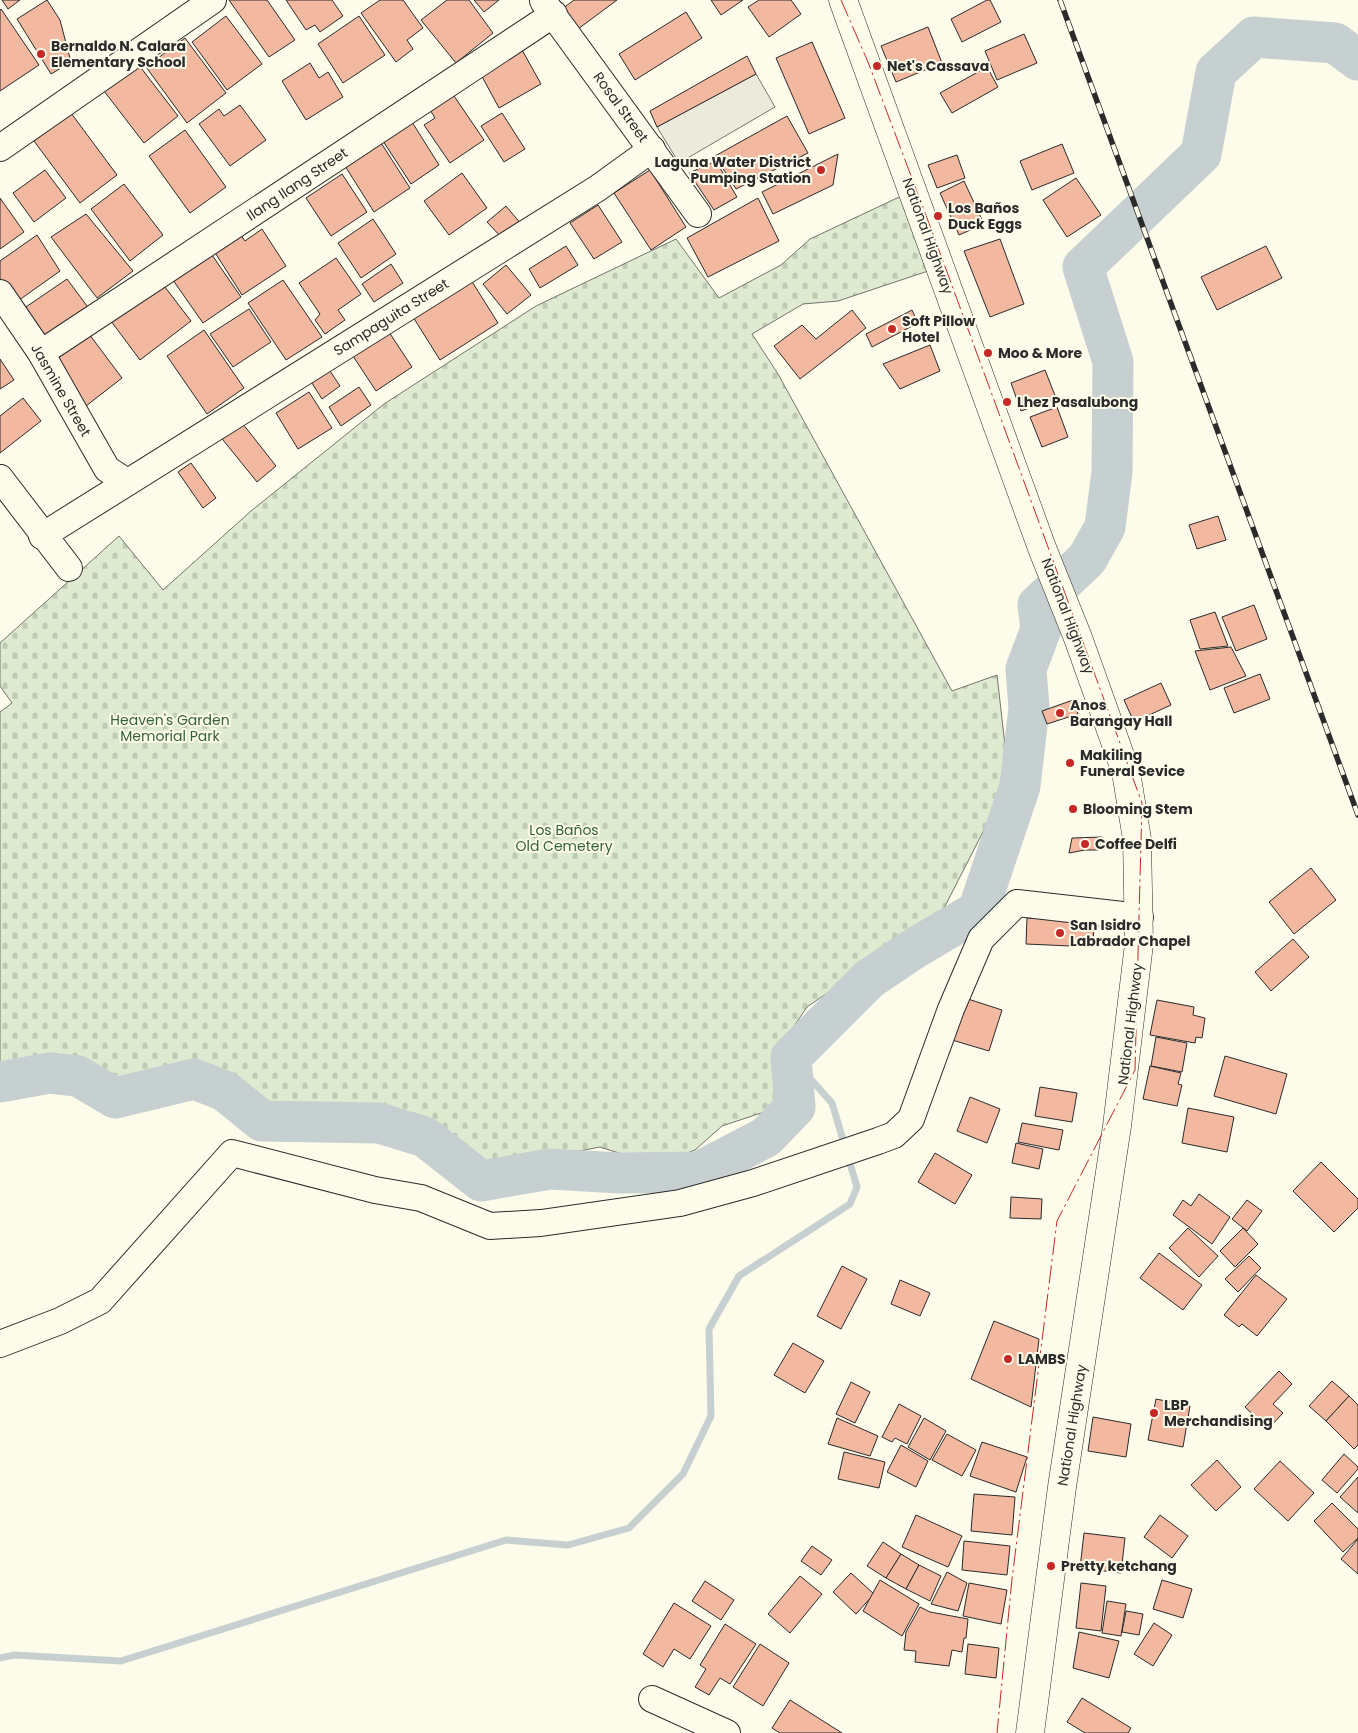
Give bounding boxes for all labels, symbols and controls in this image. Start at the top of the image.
place label: Bernaldo N. Calara Elementary School [51,36,186,72]
marker: Bernaldo N. Calara Elementary School [35,48,47,60]
place label: Net's Cassava [887,56,989,76]
marker: Net's Cassava [871,60,883,72]
street label: Rosal Street [589,68,653,146]
street label: Ilang Ilang Street [242,143,352,225]
place label: Laguna Water District Pumping Station [654,152,811,188]
marker: Laguna Water District Pumping Station [815,164,827,176]
street label: National Highway [898,175,958,297]
place label: Los Baños Duck Eggs [948,198,1022,234]
marker: Los Baños Duck Eggs [932,210,944,222]
street label: Sampaguita Street [330,273,452,361]
place label: Soft Pillow Hotel [902,311,976,347]
marker: Soft Pillow Hotel [886,323,898,335]
street label: Jasmine Street [26,340,96,440]
place label: Moo & More [998,343,1083,363]
marker: Moo & More [982,347,994,359]
place label: Lhez Pasalubong [1017,392,1138,412]
marker: Lhez Pasalubong [1001,396,1013,408]
street label: National Highway [1037,555,1099,677]
place label: Anos Barangay Hall [1070,695,1173,731]
marker: Anos Barangay Hall [1054,707,1066,719]
park label: Heaven's Garden Memorial Park [110,710,230,746]
place label: Makiling Funeral Sevice [1080,745,1185,781]
marker: Makiling Funeral Sevice [1064,757,1076,769]
place label: Blooming Stem [1083,799,1193,819]
marker: Blooming Stem [1067,803,1079,815]
park label: Los Baños Old Cemetery [515,820,613,856]
place label: Coffee Delfi [1095,834,1177,854]
marker: Coffee Delfi [1079,838,1091,850]
place label: San Isidro Labrador Chapel [1070,915,1190,951]
marker: San Isidro Labrador Chapel [1054,927,1066,939]
street label: National Highway [1113,962,1147,1086]
place label: LAMBS [1018,1349,1066,1369]
marker: LAMBS [1002,1353,1014,1365]
street label: National Highway [1053,1363,1091,1487]
place label: LBP Merchandising [1164,1395,1273,1431]
marker: LBP Merchandising [1148,1407,1160,1419]
place label: Pretty ketchang [1061,1556,1177,1576]
marker: Pretty ketchang [1045,1560,1057,1572]

